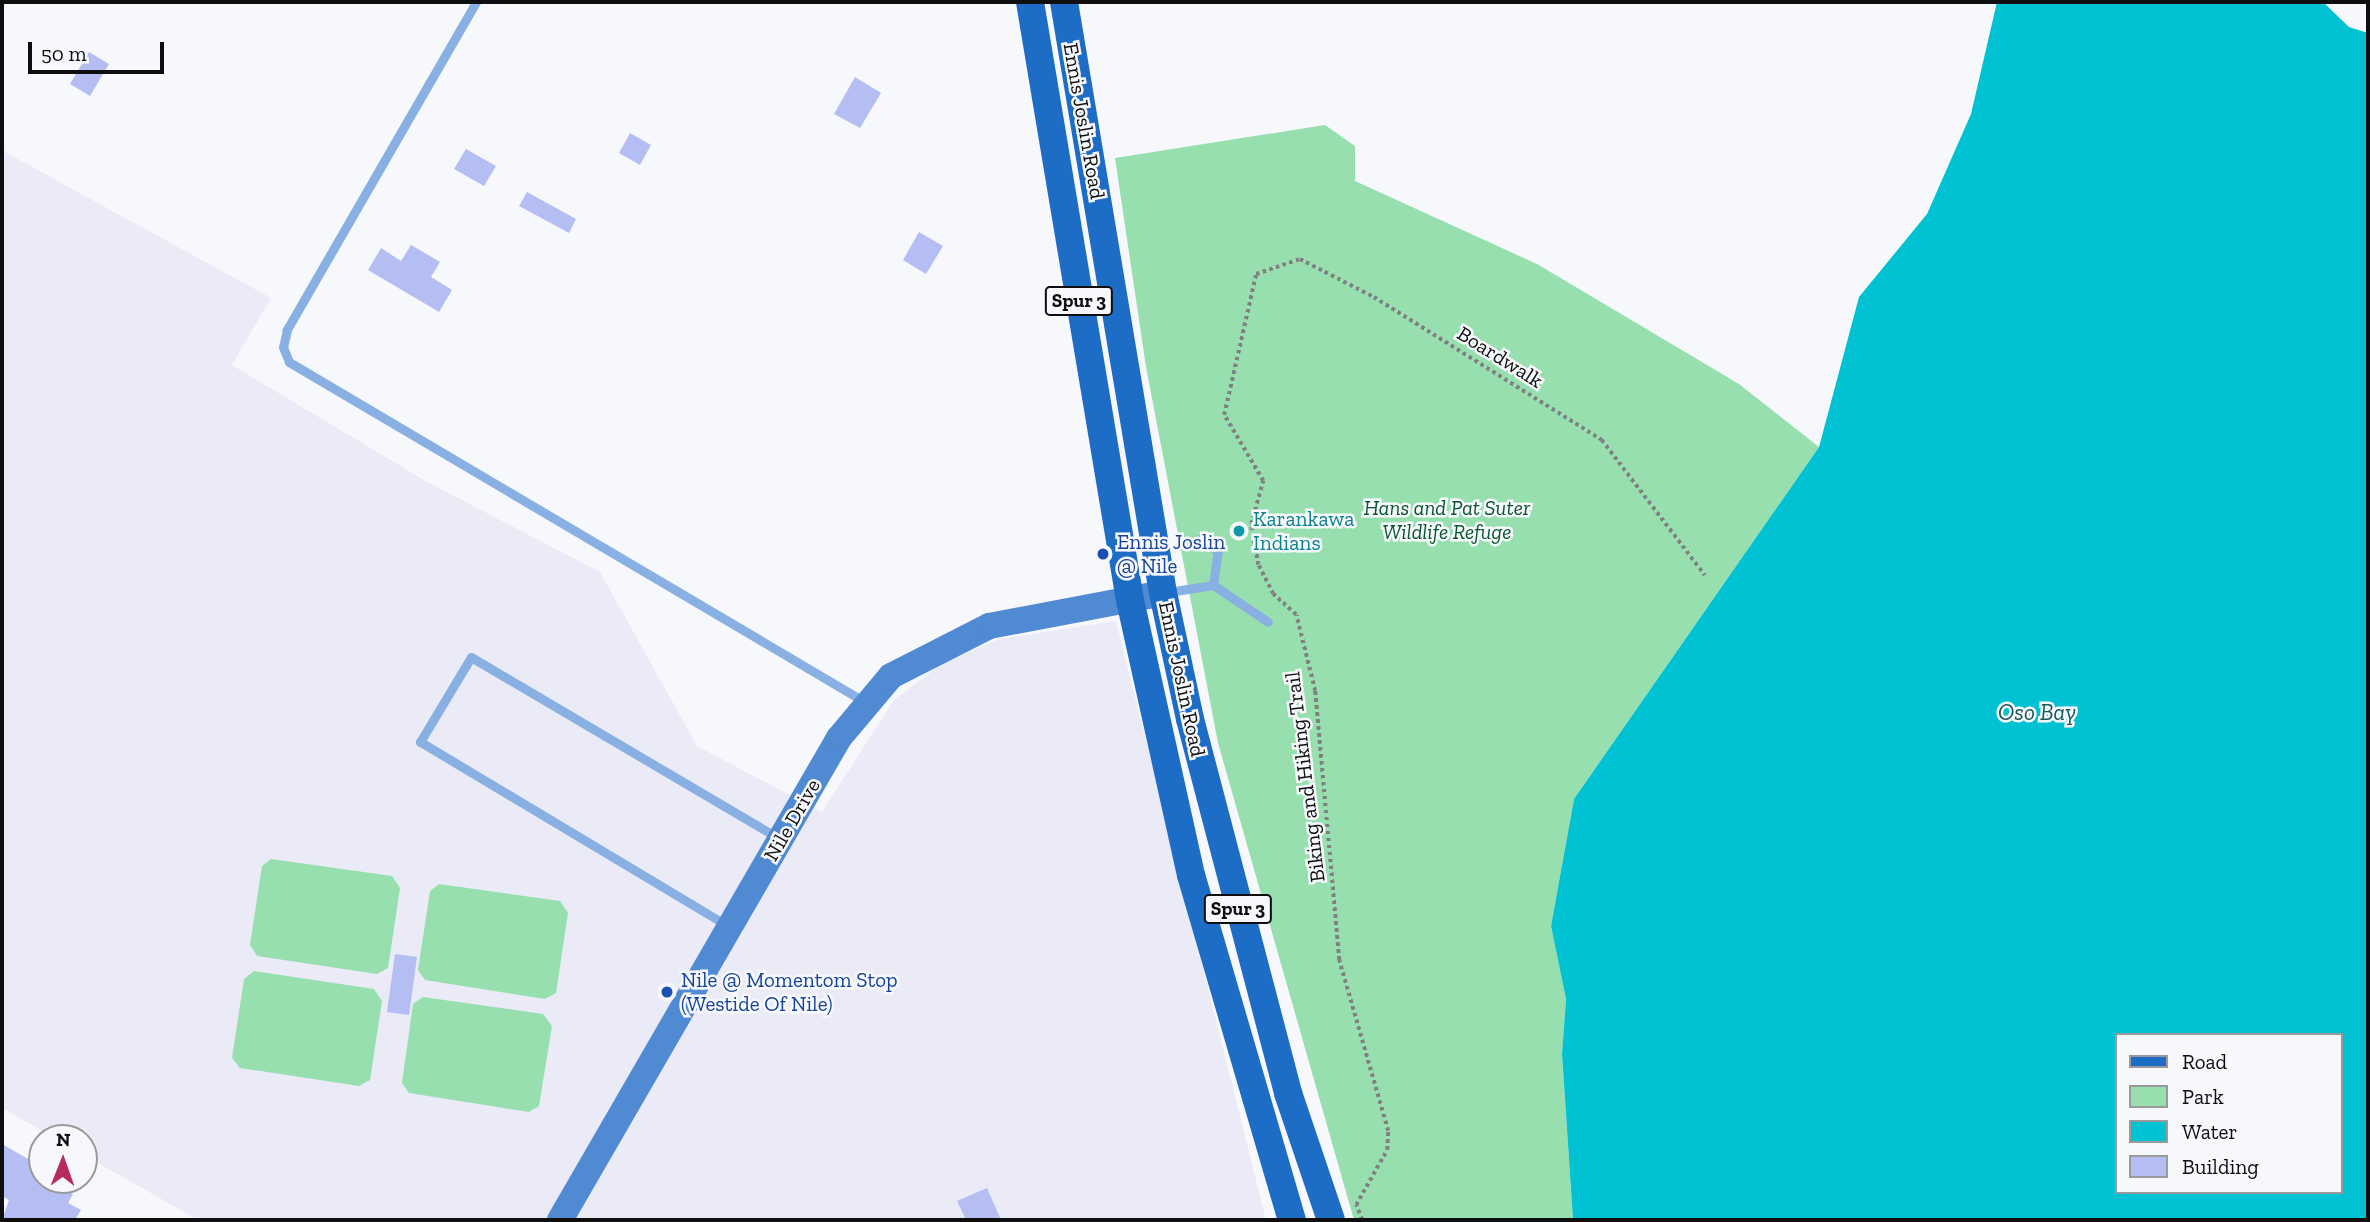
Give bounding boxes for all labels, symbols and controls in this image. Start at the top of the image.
scale bar [32,28,168,72]
text: 50 m [41,41,87,66]
street label: Ennis Joslin Road [1058,41,1110,201]
road number: Spur 3 [1044,286,1114,316]
street label: Boardwalk [1452,321,1548,393]
park label: Hans and Pat Suter Wildlife Refuge [1364,495,1530,545]
place label: Karankawa Indians [1253,506,1355,556]
marker: Karankawa Indians [1231,523,1247,539]
place label: Ennis Joslin @ Nile [1117,529,1226,579]
marker: Ennis Joslin @ Nile [1095,546,1111,562]
street label: Ennis Joslin Road [1153,599,1211,759]
street label: Biking and Hiking Trail [1280,670,1330,884]
water label: Oso Bay [1998,698,2076,726]
street label: Nile Drive [758,774,826,866]
road number: Spur 3 [1203,894,1273,925]
place label: Nile @ Momentom Stop (Westide Of Nile) [681,967,898,1017]
marker: Nile @ Momentom Stop (Westide Of Nile) [659,984,675,1000]
legend [2114,1033,2342,1194]
text: Road [2182,1049,2227,1074]
text: Park [2182,1084,2224,1109]
text: Water [2182,1119,2237,1144]
north arrow [28,1124,98,1194]
text: N [56,1128,71,1151]
text: Building [2182,1154,2259,1179]

